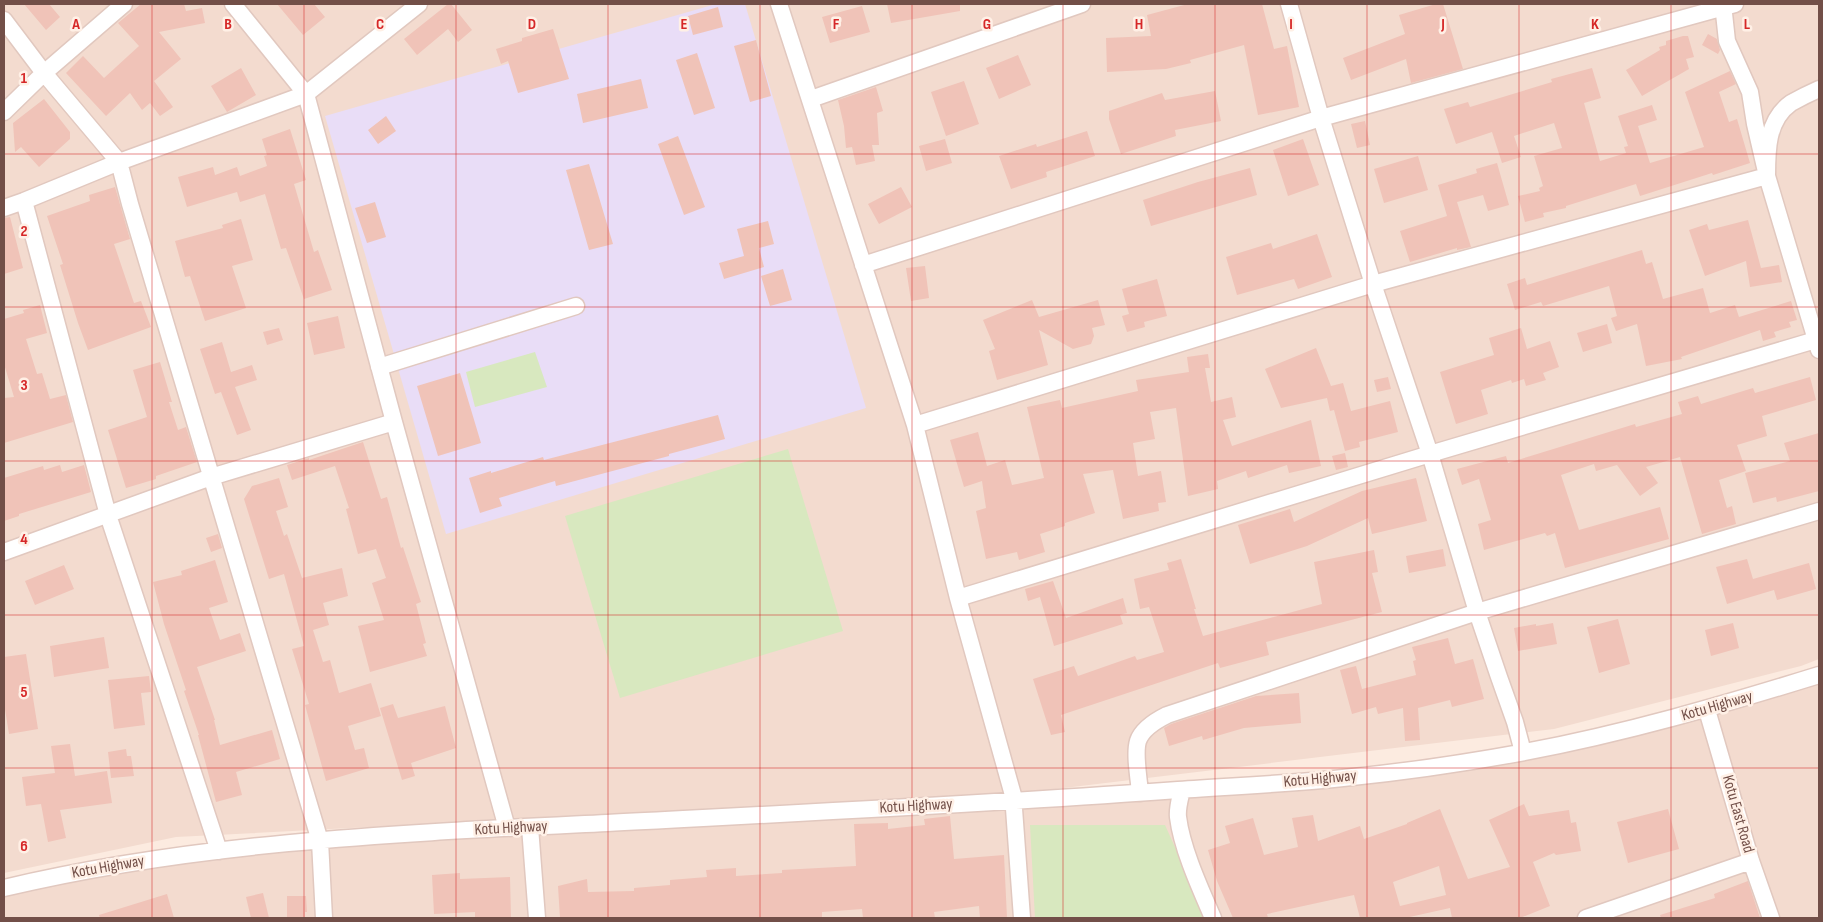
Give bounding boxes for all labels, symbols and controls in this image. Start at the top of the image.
text: A [71,15,80,34]
text: B [224,15,232,34]
text: C [376,15,384,34]
text: D [528,15,536,34]
text: E [681,15,688,34]
text: F [833,15,840,34]
text: G [983,15,991,34]
text: H [1135,15,1143,34]
text: I [1289,15,1293,34]
text: J [1440,15,1445,34]
text: K [1591,15,1599,34]
text: L [1744,15,1751,34]
text: 1 [21,69,28,88]
text: 2 [20,222,28,241]
text: 3 [20,376,28,395]
text: 4 [20,530,28,549]
text: 5 [20,683,28,702]
street label: Kotu Highway [1679,687,1755,725]
street label: Kotu Highway [1283,766,1357,792]
street label: Kotu East Road [1718,773,1758,855]
street label: Kotu Highway [879,795,953,817]
street label: Kotu Highway [474,817,548,839]
text: 6 [20,837,28,856]
street label: Kotu Highway [70,851,146,883]

